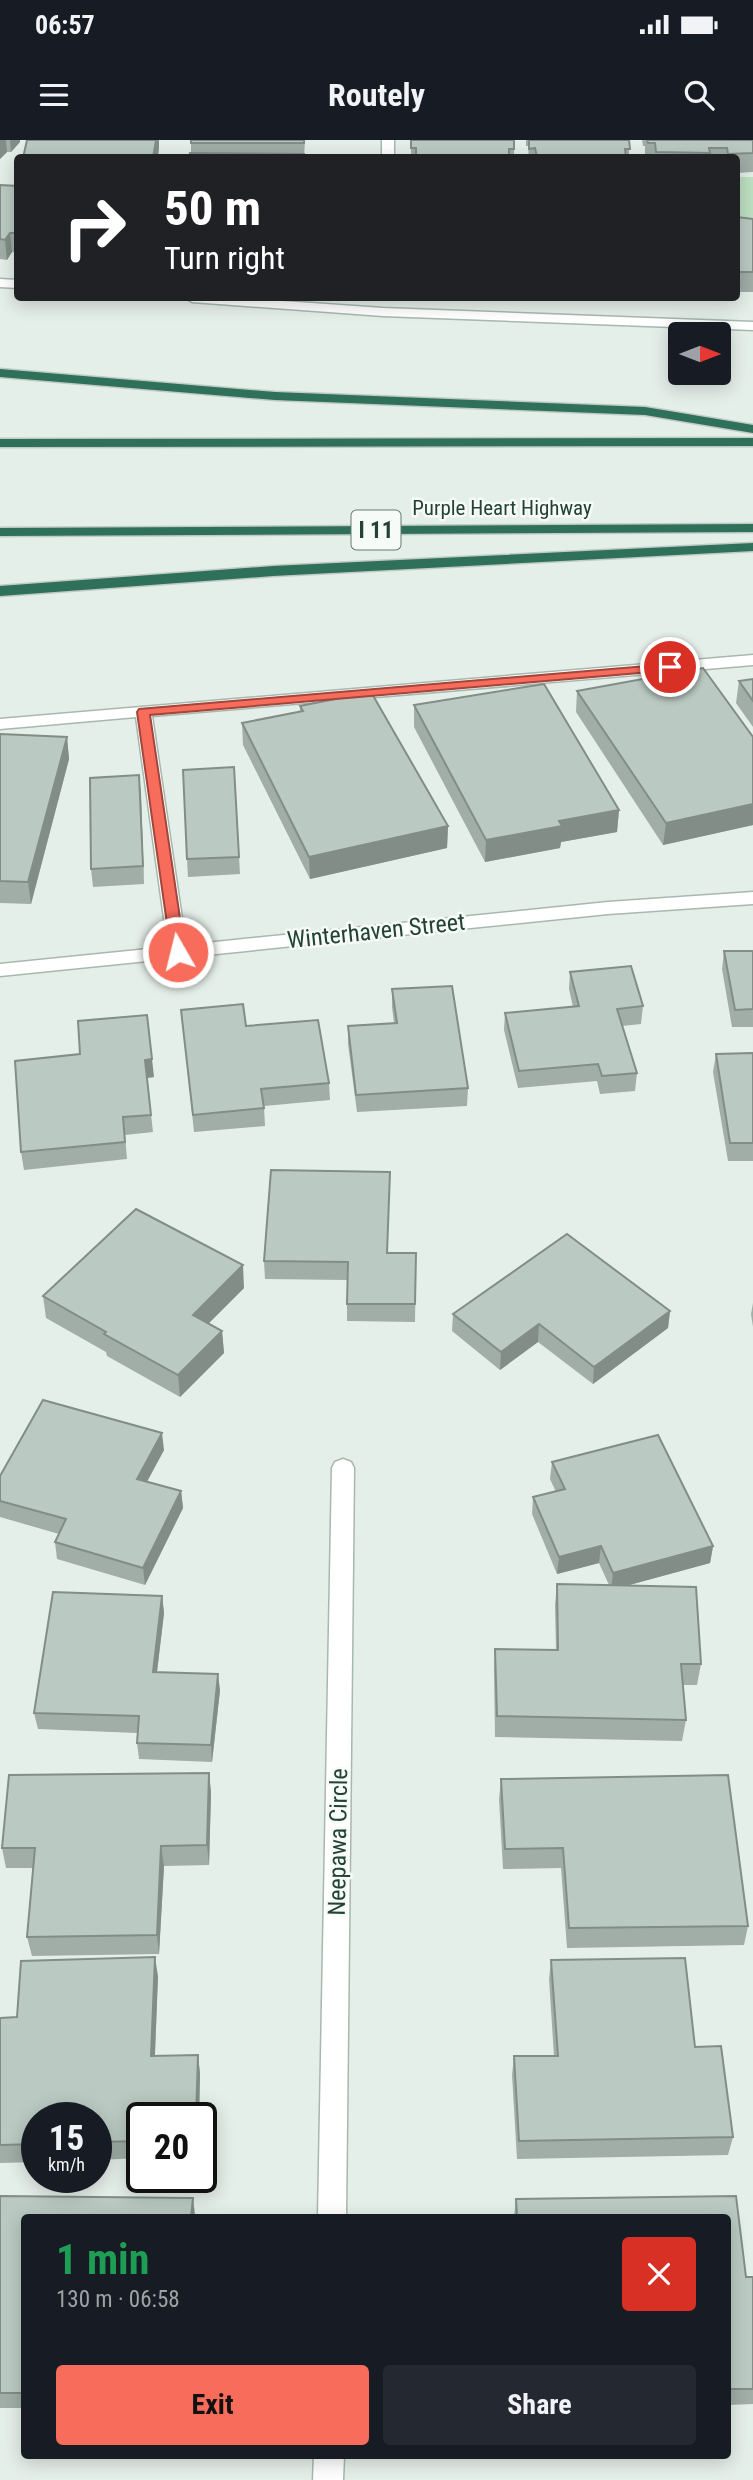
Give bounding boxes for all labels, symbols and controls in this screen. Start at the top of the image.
text: 06:57 [35,10,95,40]
icon: menu [35,76,73,114]
text: Routely [328,76,425,114]
icon: search [680,76,718,114]
text: 50 m [164,180,261,237]
icon: right [49,182,140,273]
text: Turn right [164,239,285,277]
north arrow [668,322,732,385]
map controls [668,322,731,385]
street label: Purple Heart Highway [412,496,592,520]
road number: I 11 [352,510,400,550]
pin [640,637,700,697]
icon: arrive [651,648,689,686]
street label: Winterhaven Street [286,908,466,954]
position arrow [141,915,215,989]
street label: Neepawa Circle [323,1768,353,1916]
speed limit sign: 20 [126,2102,217,2193]
text: 15 [49,2118,84,2159]
text: km/h [48,2154,85,2175]
text: 1 min [56,2235,149,2284]
button: close [622,2237,696,2311]
text: 130 m · 06:58 [56,2286,180,2313]
button: Exit [56,2365,369,2445]
button: Share [383,2365,696,2445]

